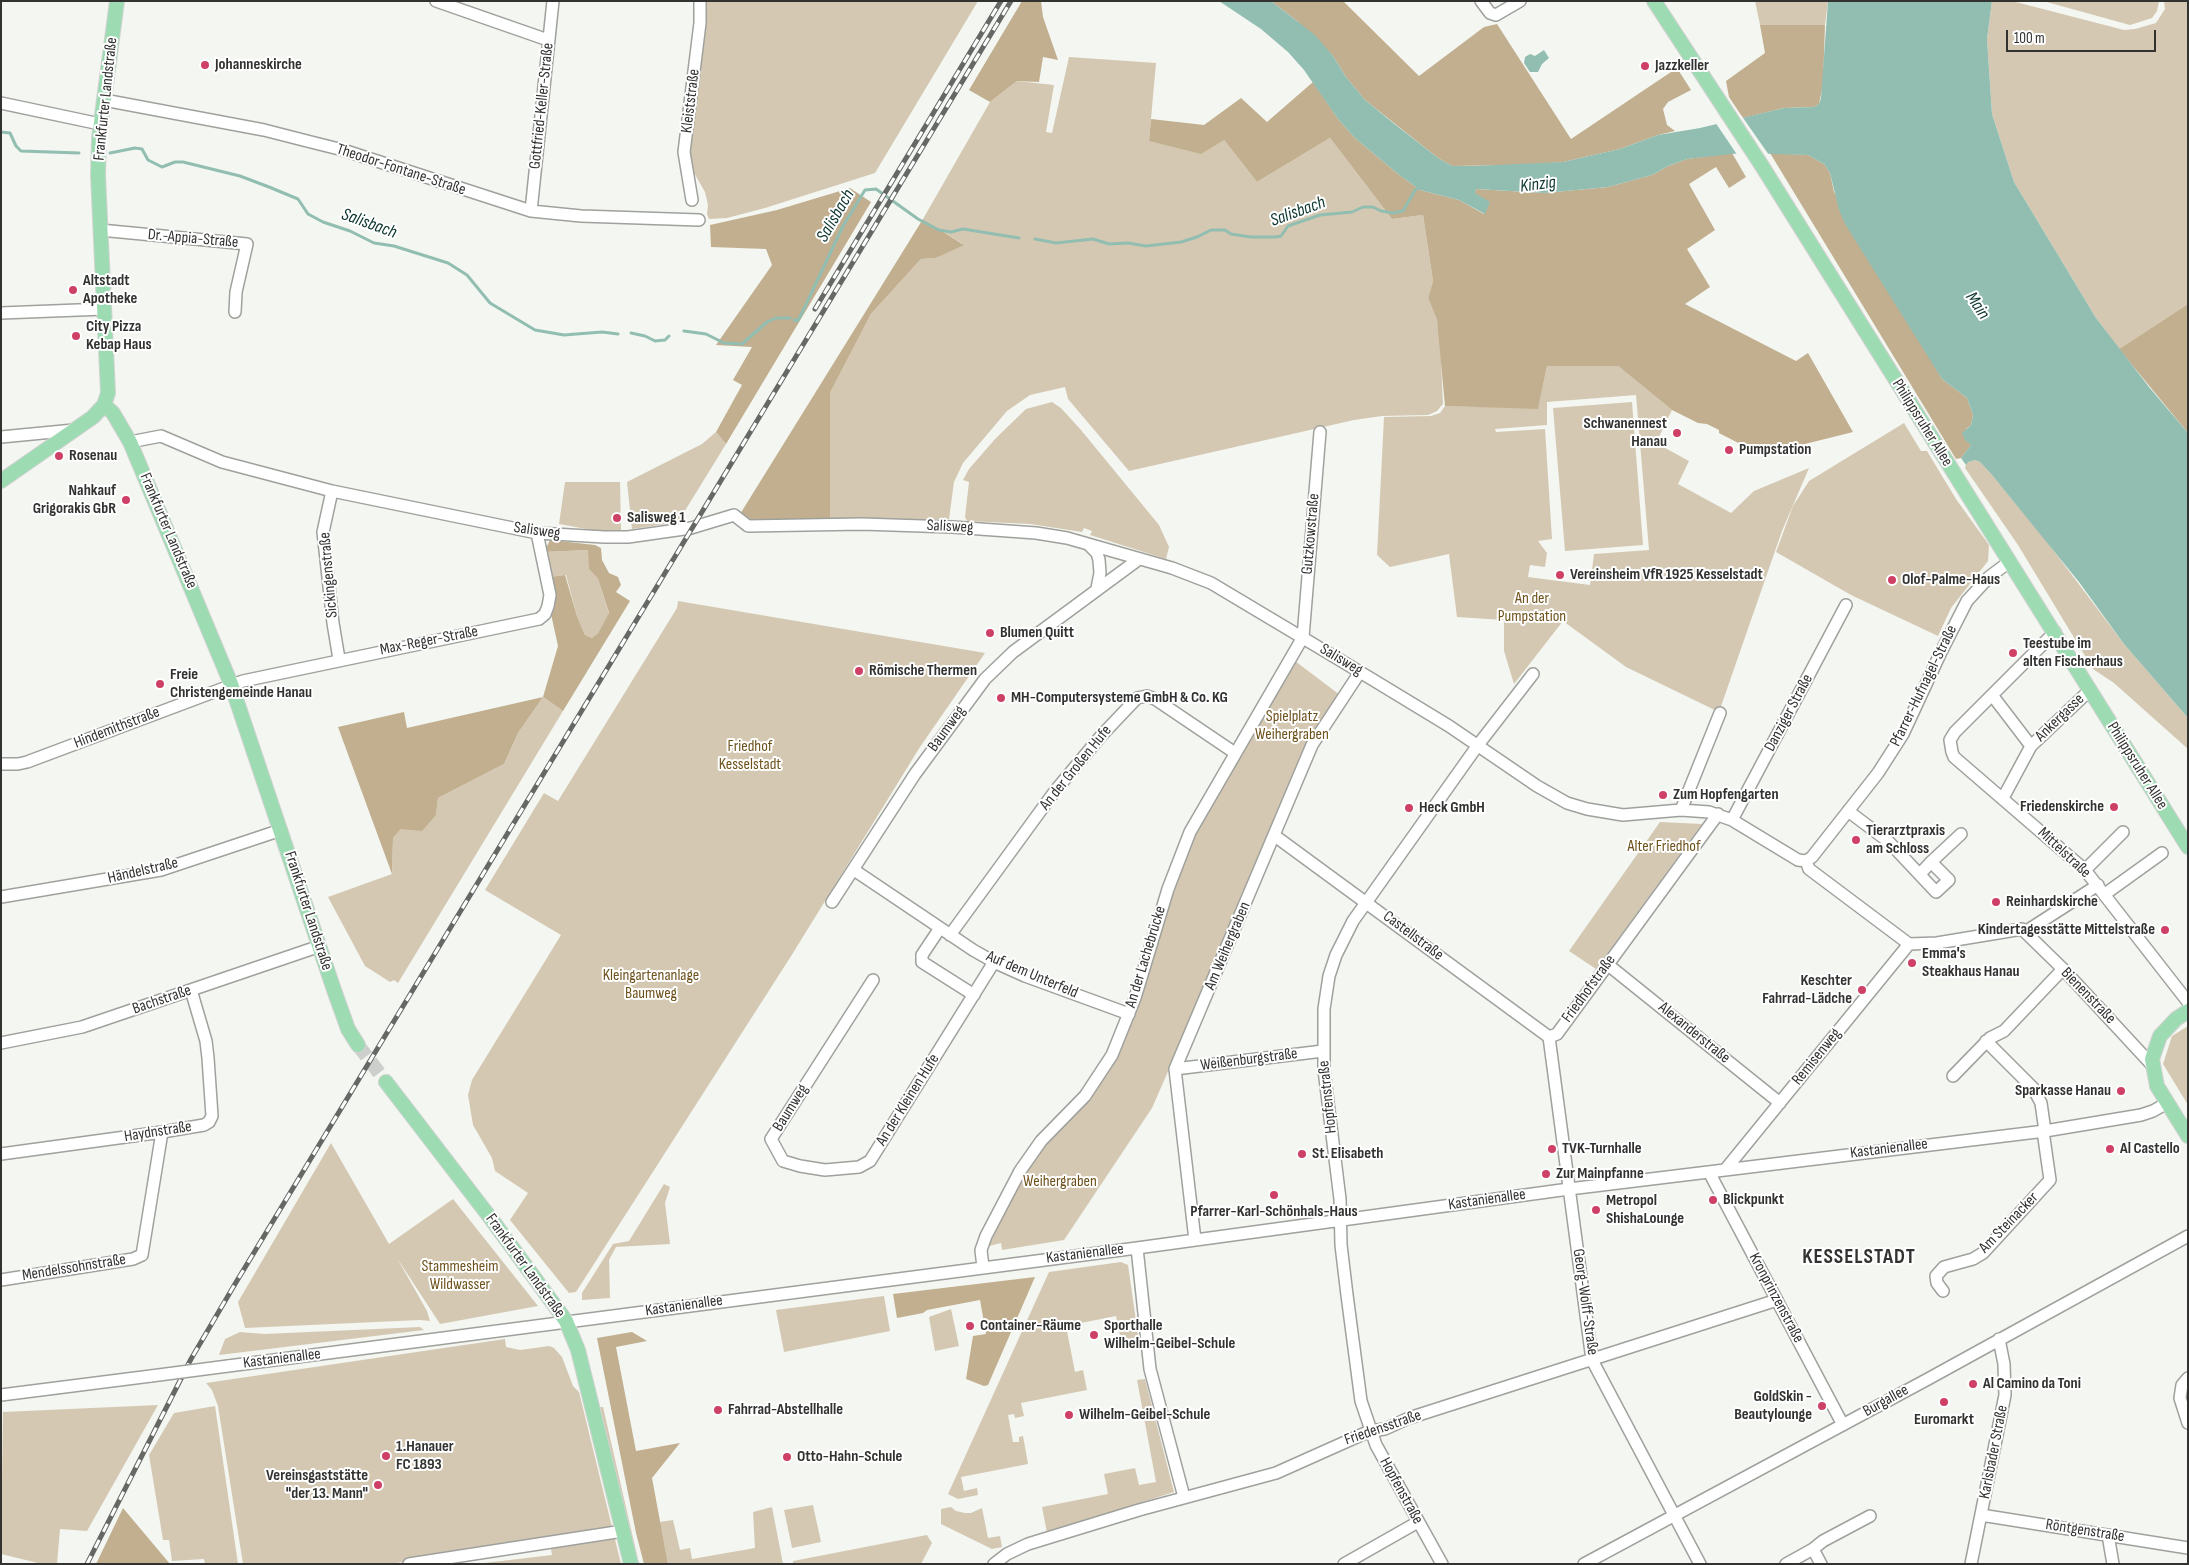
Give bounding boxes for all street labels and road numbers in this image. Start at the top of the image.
street label: Frankfurter Landstraße [90,36,122,162]
street label: Gottfried-Keller-Straße [526,42,558,170]
street label: Kleiststraße [678,68,704,134]
street label: Theodor-Fontane-Straße [334,140,468,200]
street label: Dr.-Appia-Straße [147,225,239,253]
street label: Philippsruher Allee [1888,376,1956,470]
street label: Frankfurter Landstraße [135,470,201,592]
street label: Gutzkowstraße [1298,493,1324,575]
street label: Salisweg [926,516,974,538]
street label: Salisweg [512,518,562,544]
street label: Sickingenstraße [316,531,342,619]
street label: Max-Reger-Straße [378,622,480,660]
street label: Pfarrer-Hufnagel-Straße [1886,622,1962,750]
street label: Salisweg [1316,640,1366,680]
street label: Danziger Straße [1761,671,1817,755]
street label: Ankergasse [2032,690,2088,746]
street label: Baumweg [924,702,970,756]
street label: Hindemithstraße [71,703,163,753]
street label: Philippsruher Allee [2103,719,2171,813]
street label: An der Großen Hufe [1036,722,1116,814]
street label: Mittelstraße [2033,824,2095,882]
street label: Frankfurter Landstraße [280,849,336,973]
street label: Händelstraße [106,854,180,888]
street label: Am Weihergraben [1201,899,1255,993]
street label: An der Lachebrücke [1121,904,1171,1010]
street label: Castellstraße [1379,907,1447,965]
street label: Auf dem Unterfeld [983,947,1081,1003]
street label: Friedhofstraße [1558,951,1620,1027]
street label: Bienenstraße [2056,964,2120,1028]
street label: Bachstraße [130,981,194,1019]
street label: Alexanderstraße [1654,998,1734,1068]
street label: Remisenweg [1788,1025,1846,1089]
street label: Weißenburgstraße [1199,1045,1299,1075]
street label: An der Kleinen Hufe [872,1051,944,1149]
street label: Hopfenstraße [1315,1060,1341,1134]
street label: Baumweg [769,1081,813,1135]
street label: Haydnstraße [123,1117,193,1147]
street label: Kastanienallee [1849,1135,1929,1163]
street label: Kastanienallee [1447,1185,1527,1215]
street label: Am Steinacker [1975,1189,2043,1257]
street label: Frankfurter Landstraße [481,1210,569,1322]
street label: Kastanienallee [1045,1240,1125,1268]
street label: Georg-Wolff-Straße [1568,1248,1602,1356]
street label: Mendelssohnstraße [21,1250,127,1286]
street label: Kronprinzenstraße [1744,1250,1808,1346]
street label: Kastanienallee [644,1291,724,1321]
street label: Kastanienallee [242,1345,322,1373]
street label: Burgallee [1860,1381,1912,1421]
street label: Karlsbader Straße [1976,1404,2012,1500]
street label: Friedensstraße [1342,1406,1424,1450]
street label: Hopfenstraße [1375,1454,1427,1528]
street label: Röntgenstraße [2044,1515,2126,1547]

